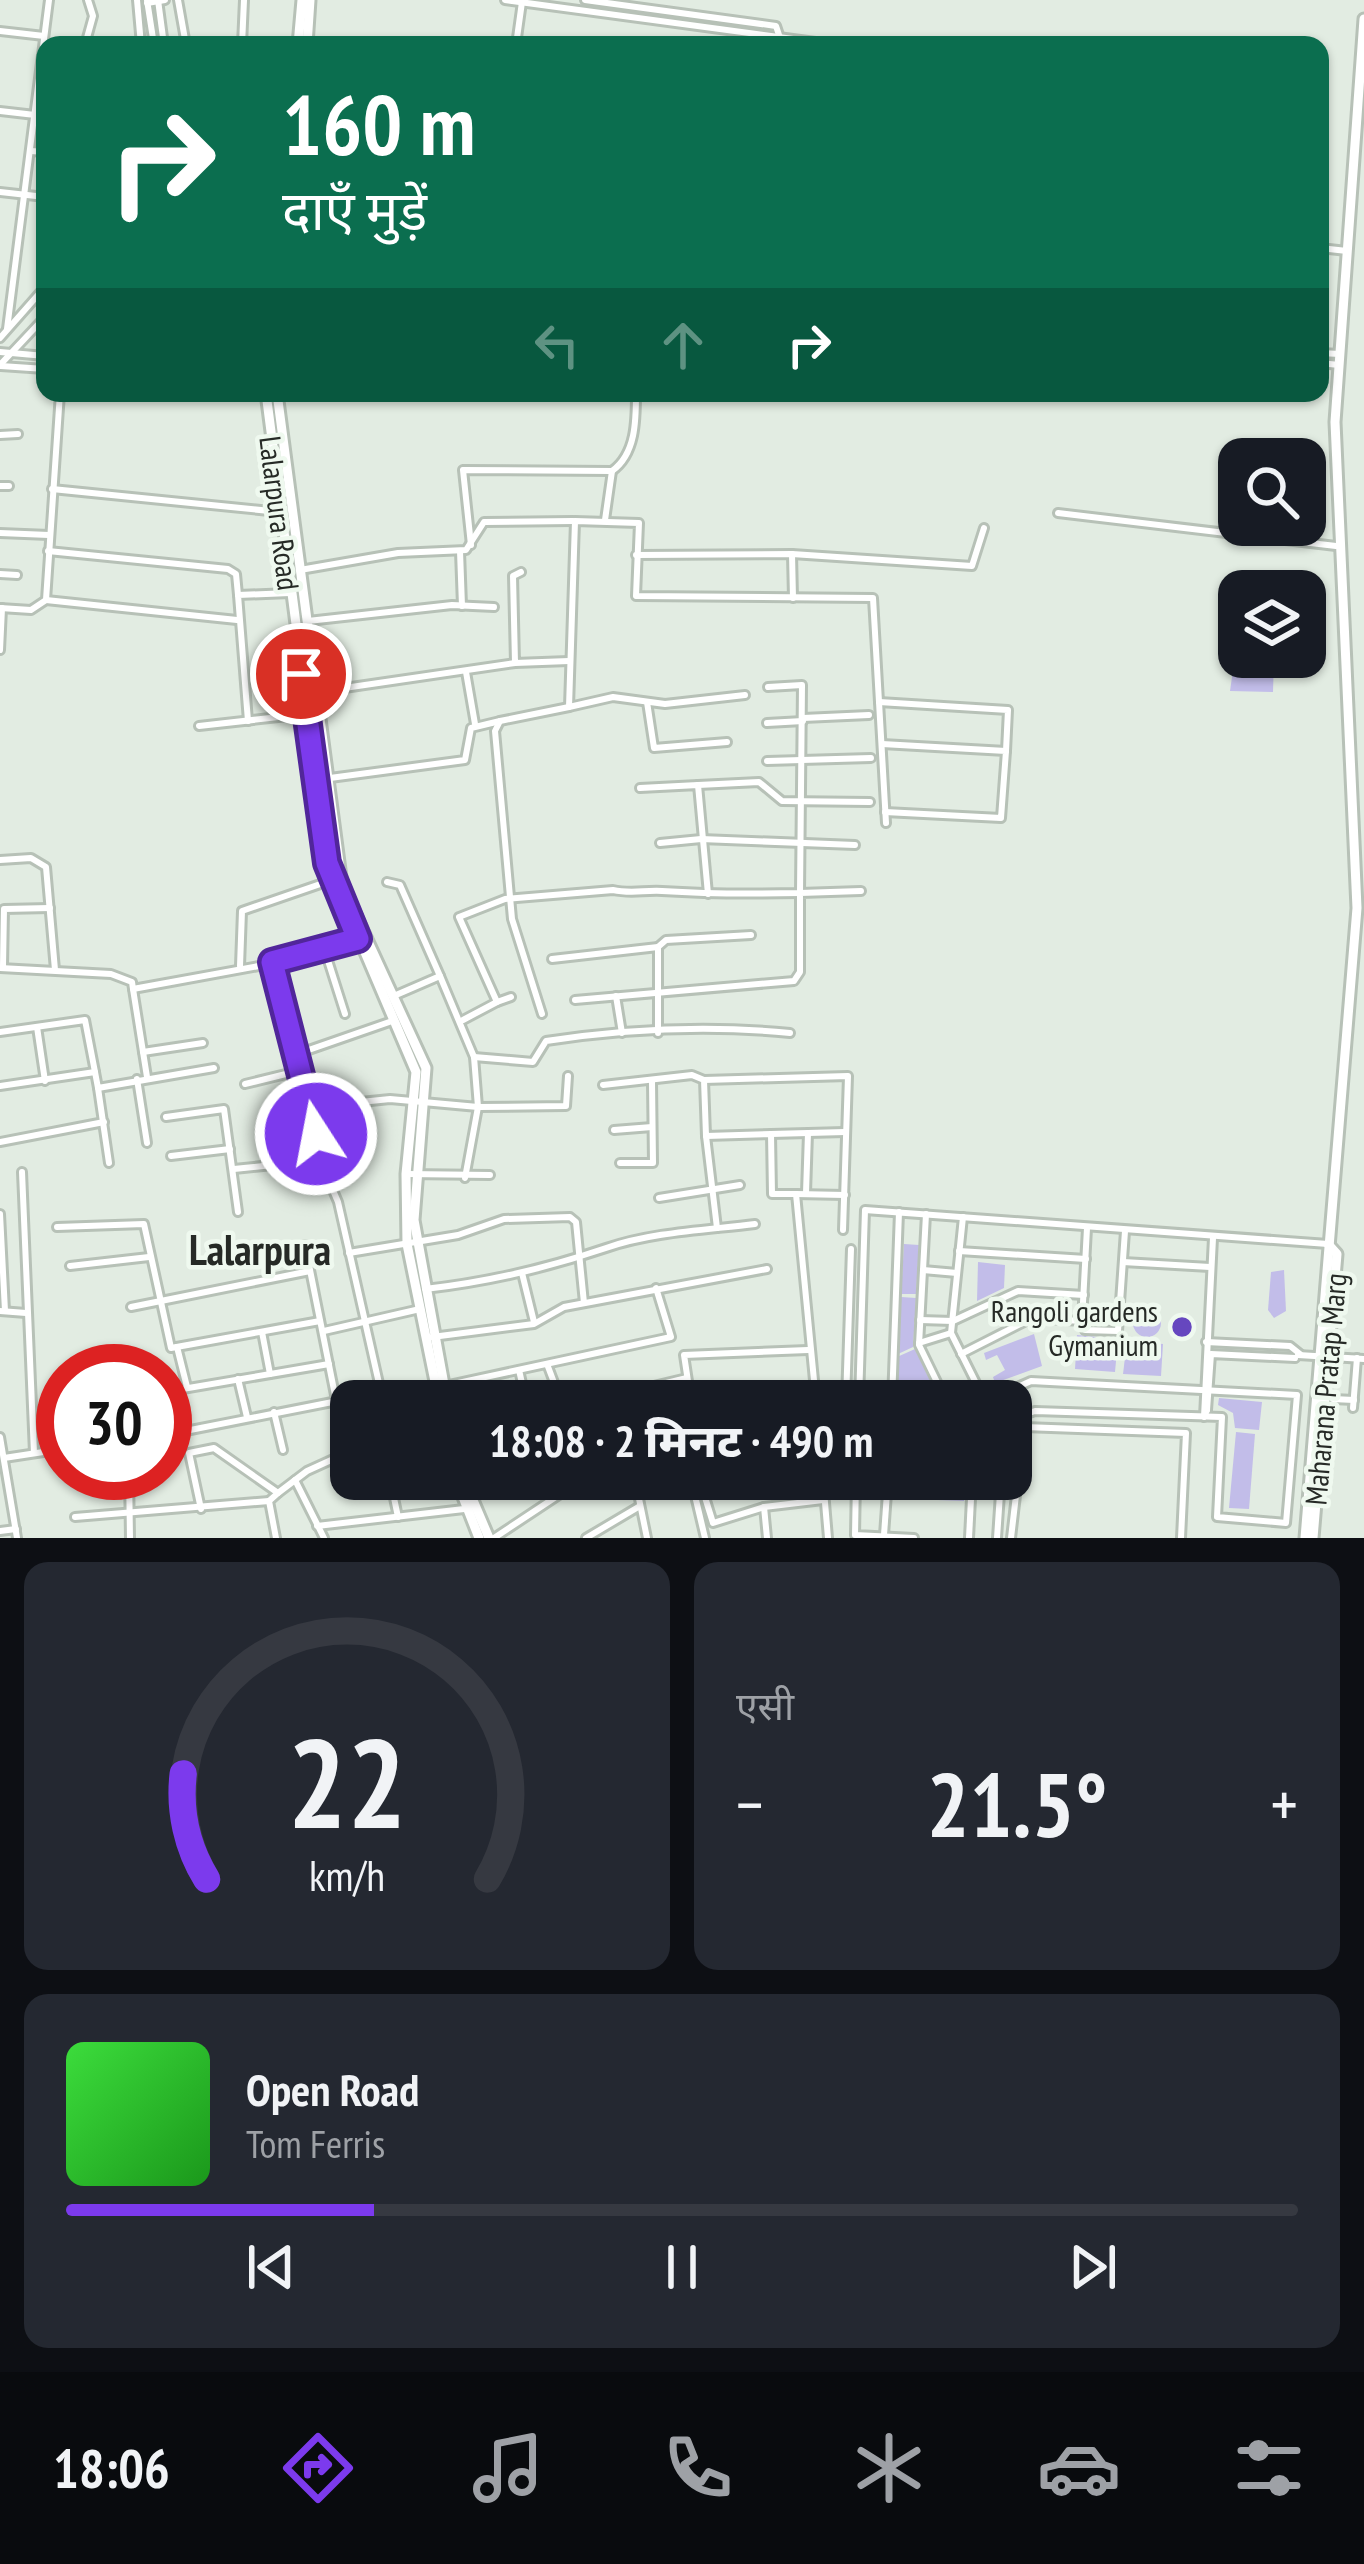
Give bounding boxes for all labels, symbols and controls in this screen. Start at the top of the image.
text: 160 m [282,69,475,178]
icon: right [84,84,240,240]
text: दाएँ मुड़ें [282,175,427,245]
icon: left [524,312,590,378]
icon: ahead [650,312,716,378]
icon: right [776,312,842,378]
street label: Lalarpura Road [251,434,309,592]
map controls [1218,438,1326,678]
button: search [1218,438,1326,546]
button: layers [1218,570,1326,678]
pin [250,623,352,725]
icon: arrive [268,641,334,707]
position arrow [253,1071,379,1197]
district label: Lalarpura [189,1222,331,1277]
street label: Maharana Pratap Marg [1295,1271,1355,1507]
place label: Rangoli gardens Gymanium [991,1291,1158,1364]
marker: Rangoli gardens Gymanium [1169,1314,1195,1340]
speed limit sign: 30 [36,1344,192,1500]
text: 18:08 · 2 मिनट · 490 m [489,1411,873,1469]
text: एसी [736,1680,794,1731]
text: 22 [287,1701,407,1862]
text: 21.5° [927,1745,1107,1862]
text: − [736,1761,763,1846]
text: + [1271,1761,1298,1846]
text: km/h [309,1847,385,1903]
text: Open Road [246,2060,419,2118]
text: Tom Ferris [246,2118,385,2169]
icon: previous [238,2234,304,2300]
icon: pause [649,2234,715,2300]
icon: next [1060,2234,1126,2300]
icon: directions [276,2426,360,2510]
icon: music [466,2426,550,2510]
icon: phone [656,2426,740,2510]
icon: climate [847,2426,931,2510]
icon: car [1037,2426,1121,2510]
icon: filters [1227,2426,1311,2510]
text: 18:06 [53,2433,170,2503]

